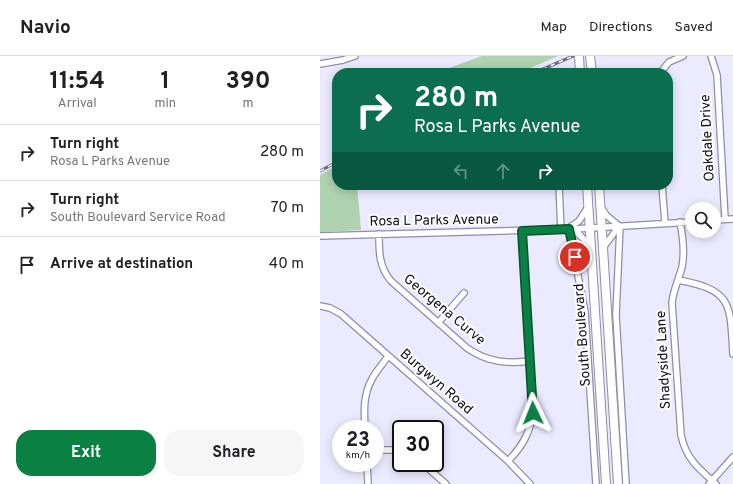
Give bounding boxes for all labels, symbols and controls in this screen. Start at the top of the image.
text: Navio [20,16,71,40]
text: Map [541,19,567,36]
text: Directions [589,19,653,36]
text: Saved [675,19,713,36]
text: 11:54 [49,67,105,97]
text: 1 [161,67,170,97]
text: 390 [226,67,271,97]
text: 280 m [414,81,498,117]
icon: right [348,84,400,136]
street label: Oakdale Drive [697,94,719,182]
text: Arrival [58,96,97,112]
text: min [154,96,176,112]
text: m [243,96,254,112]
text: Rosa L Parks Avenue [414,116,580,139]
text: Turn right [50,135,119,154]
icon: right [16,142,38,164]
text: 280 m [260,143,304,162]
text: Rosa L Parks Avenue [50,154,170,170]
icon: left [450,160,472,182]
icon: ahead [492,160,514,182]
icon: right [534,160,556,182]
text: Turn right [50,191,119,210]
icon: right [16,198,38,220]
text: 70 m [271,199,304,218]
map controls [685,202,721,238]
button: search [685,202,721,238]
text: South Boulevard Service Road [50,210,226,226]
street label: Rosa L Parks Avenue [369,211,499,231]
pin [558,240,592,274]
icon: arrive [564,246,586,268]
icon: arrive [16,254,38,276]
text: Arrive at destination [50,255,193,274]
text: 40 m [269,255,304,274]
street label: Georgena Curve [400,271,488,349]
street label: South Boulevard [571,283,595,387]
street label: Shadyside Lane [653,310,675,410]
street label: Burgwyn Road [396,346,476,418]
position arrow [512,392,554,434]
speed limit sign: 30 [392,420,444,472]
text: 23 [346,428,370,454]
button: Exit [16,430,156,476]
button: Share [164,430,304,476]
text: km/h [346,449,370,462]

